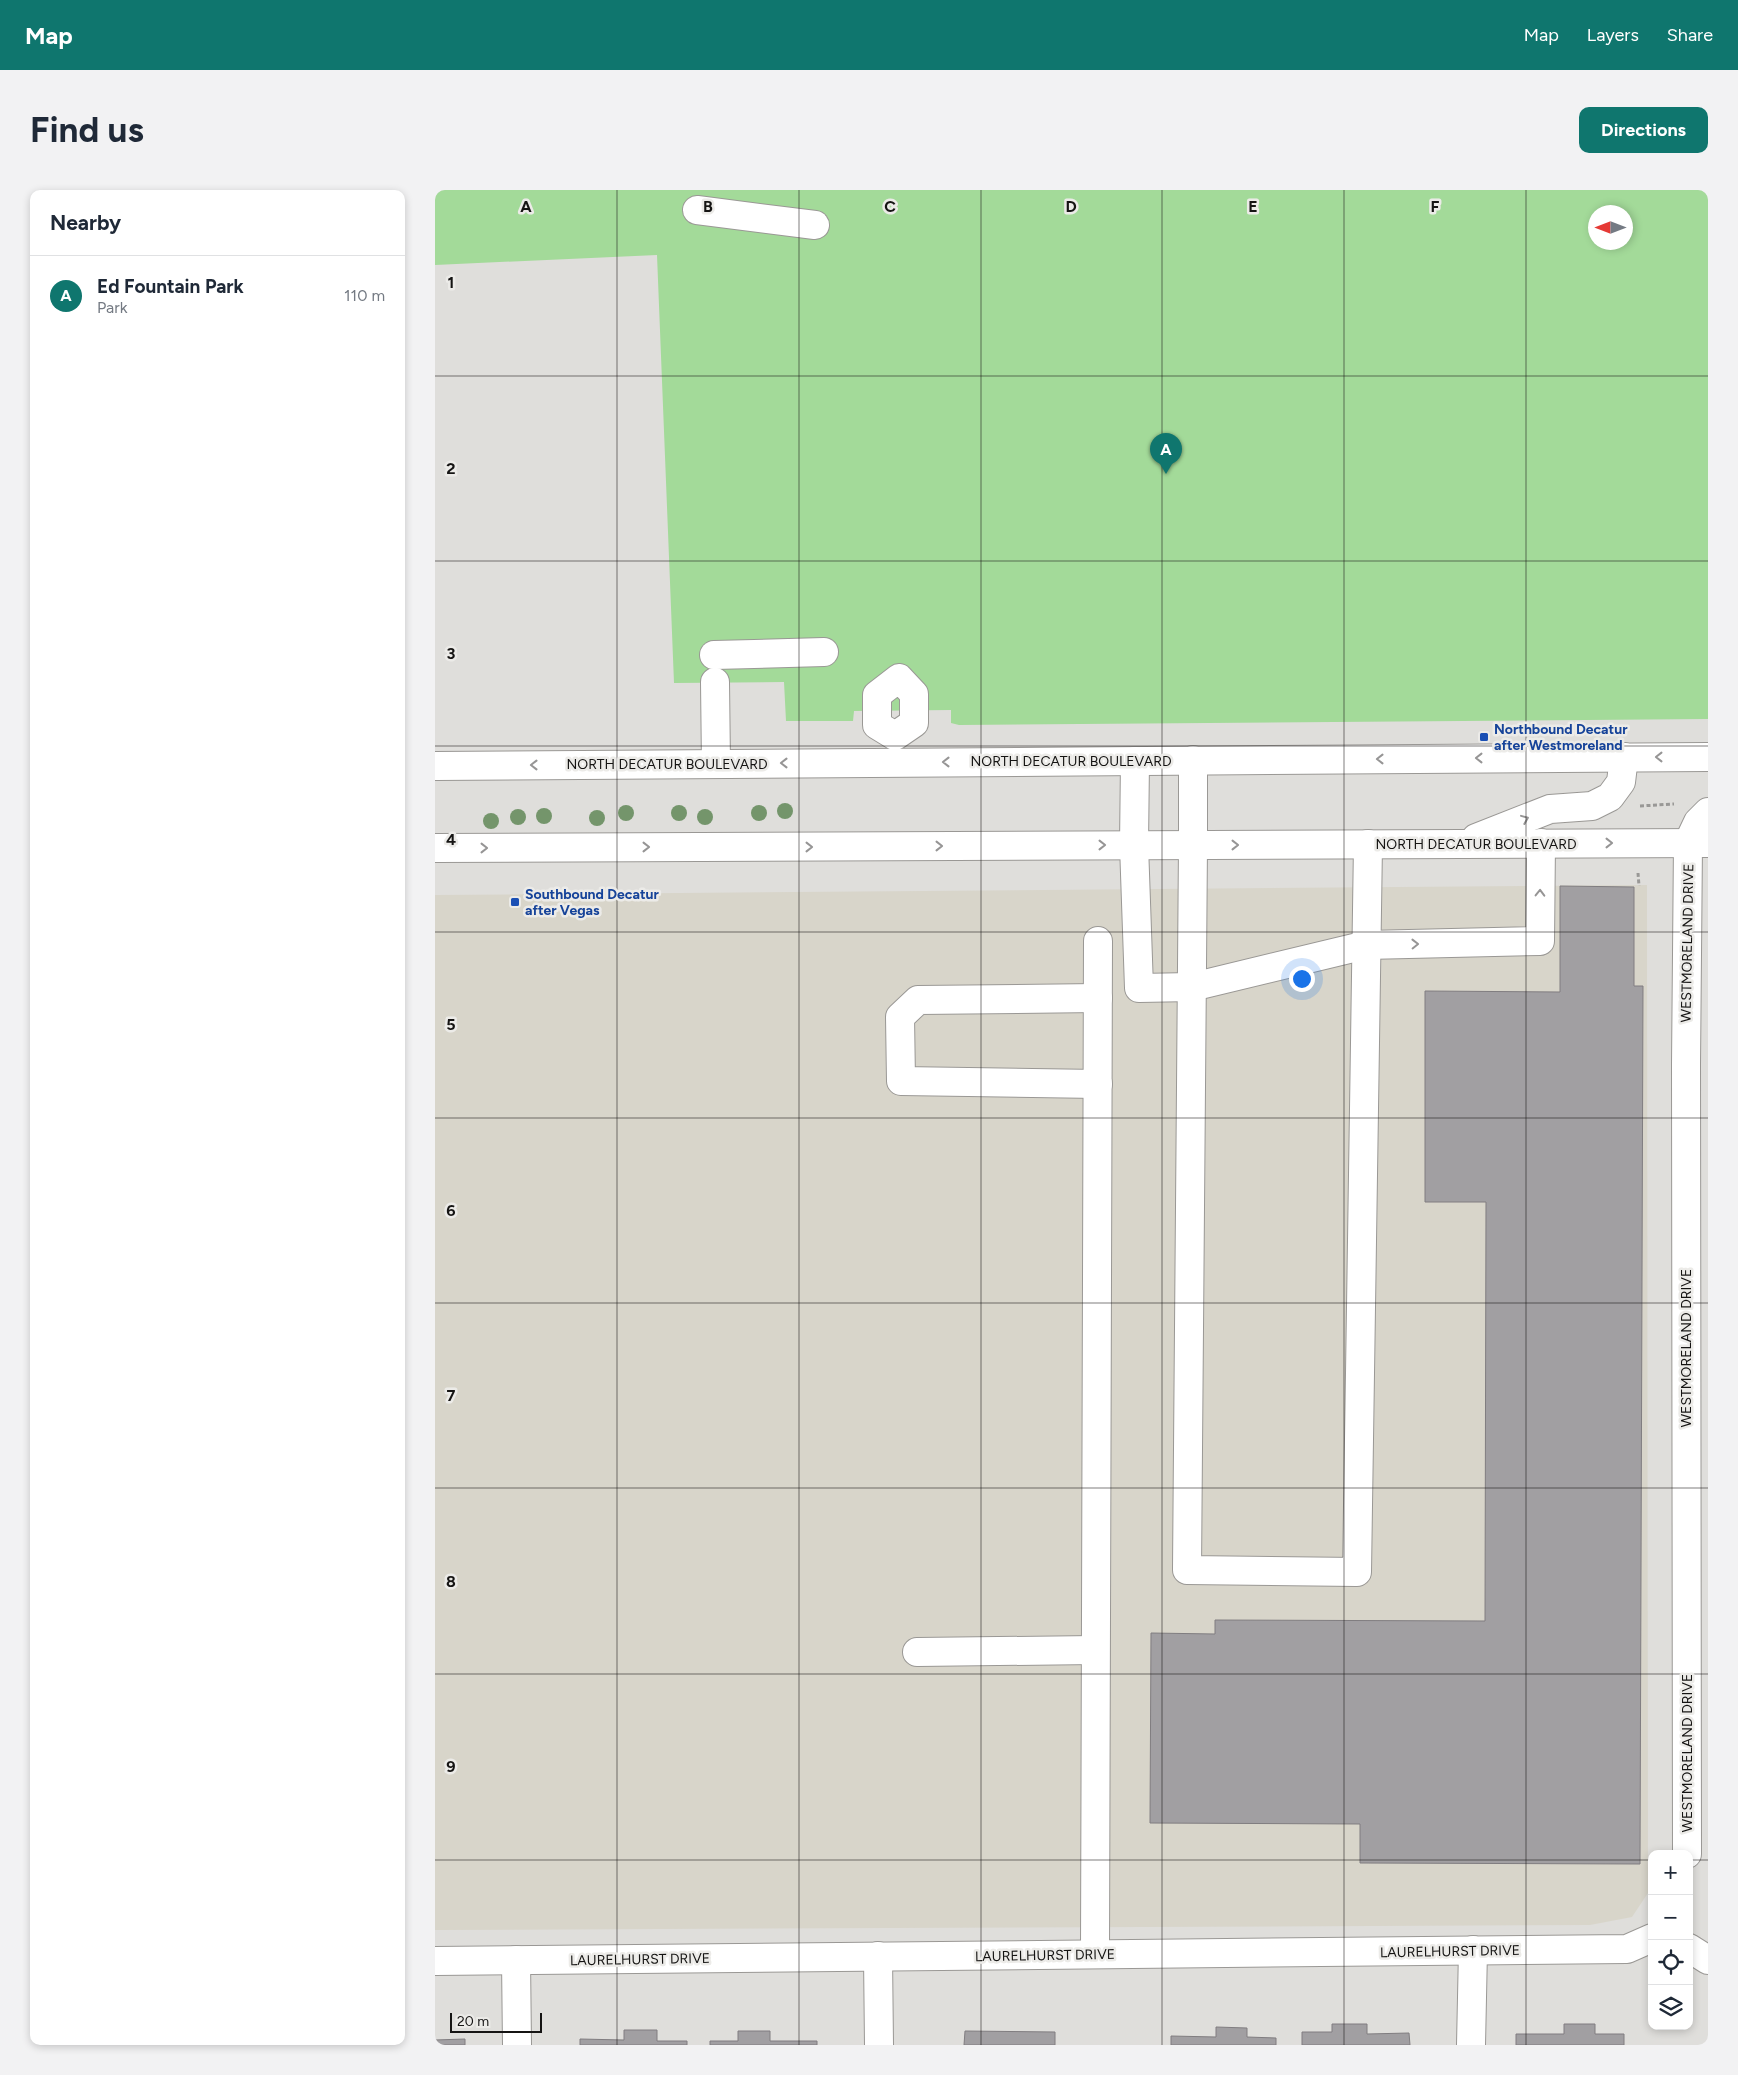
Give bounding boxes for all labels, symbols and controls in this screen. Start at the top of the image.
text: Map [25,21,73,50]
text: Map [1524,24,1559,46]
text: Layers [1587,24,1639,46]
text: Share [1667,24,1713,46]
button: Directions [1579,107,1708,153]
text: Find us [30,109,144,151]
text: A [520,197,532,216]
text: B [703,197,713,216]
text: C [884,197,896,216]
text: D [1065,197,1077,216]
text: E [1248,197,1258,216]
text: F [1431,197,1440,216]
north arrow [1588,205,1633,250]
text: Nearby [50,210,121,235]
text: 1 [448,273,454,292]
text: Ed Fountain Park [97,275,244,298]
text: A [60,286,72,305]
text: 110 m [344,286,385,305]
text: Park [97,298,127,317]
pin: A [1150,433,1182,474]
text: 2 [446,459,456,478]
text: 3 [447,644,456,663]
place label: Northbound Decatur after Westmoreland [1494,721,1628,754]
marker: Northbound Decatur after Westmoreland [1478,731,1490,743]
one-way arrow [1655,752,1663,762]
street label: NORTH DECATUR BOULEVARD [970,753,1172,770]
one-way arrow [1475,753,1483,763]
one-way arrow [1376,754,1384,764]
street label: NORTH DECATUR BOULEVARD [566,756,768,773]
one-way arrow [942,757,950,767]
one-way arrow [780,758,788,768]
one-way arrow [530,760,538,770]
one-way arrow [1520,815,1529,825]
text: 4 [446,830,456,849]
street label: NORTH DECATUR BOULEVARD [1375,836,1577,853]
one-way arrow [1606,838,1613,848]
one-way arrow [1098,840,1106,850]
one-way arrow [1232,840,1239,850]
one-way arrow [805,841,813,852]
one-way arrow [936,841,944,851]
one-way arrow [642,842,650,852]
one-way arrow [480,843,488,853]
street label: WESTMORELAND DRIVE [1678,864,1697,1022]
place label: Southbound Decatur after Vegas [525,886,659,919]
one-way arrow [1535,888,1545,896]
marker: Southbound Decatur after Vegas [509,896,521,908]
one-way arrow [1412,939,1419,949]
your location [1289,966,1315,992]
text: 5 [446,1015,456,1034]
text: 6 [446,1201,456,1220]
street label: WESTMORELAND DRIVE [1678,1269,1695,1427]
text: 7 [447,1386,456,1405]
text: 8 [446,1572,456,1591]
street label: WESTMORELAND DRIVE [1679,1674,1696,1832]
text: 9 [446,1757,456,1776]
map controls [1648,1850,1693,2030]
button: + [1648,1850,1693,1895]
button: − [1648,1895,1693,1940]
button: locate [1648,1940,1693,1985]
street label: LAURELHURST DRIVE [1380,1942,1520,1961]
street label: LAURELHURST DRIVE [975,1946,1115,1965]
street label: LAURELHURST DRIVE [570,1950,710,1969]
button: layers [1648,1985,1693,2030]
scale bar [450,2010,543,2033]
text: 20 m [457,2013,489,2030]

